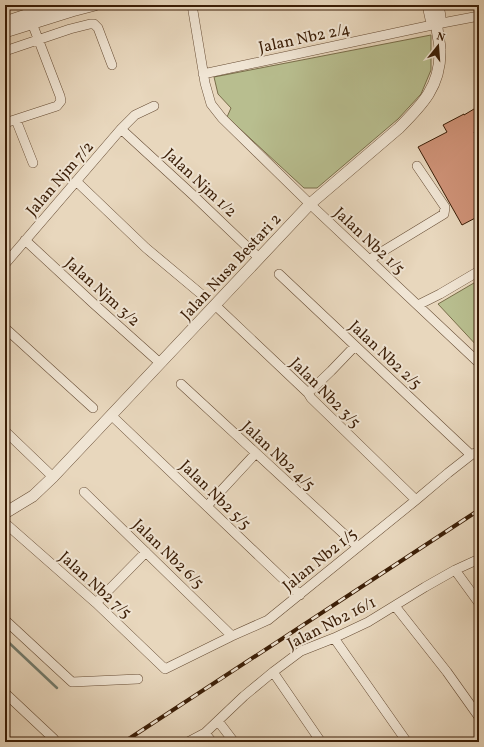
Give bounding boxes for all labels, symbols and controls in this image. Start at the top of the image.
street label: Jalan Nb2 2/4 [257,19,352,59]
north arrow [418,26,458,66]
text: N [434,30,447,46]
street label: Jalan Njm 7/2 [22,137,99,222]
street label: Jalan Njm 1/2 [158,144,241,223]
street label: Jalan Nb2 1/5 [328,203,409,280]
street label: Jalan Nusa Bestari 2 [176,209,287,326]
street label: Jalan Njm 3/2 [59,253,144,332]
street label: Jalan Nb2 2/5 [343,316,426,395]
street label: Jalan Nb2 3/5 [284,353,365,434]
street label: Jalan Nb2 4/5 [236,417,319,496]
street label: Jalan Nb2 5/5 [174,456,255,535]
street label: Jalan Nb2 6/5 [127,515,208,594]
street label: Jalan Nb2 1/5 [278,524,362,597]
street label: Jalan Nb2 7/5 [54,547,136,624]
street label: Jalan Nb2 16/1 [284,592,380,656]

